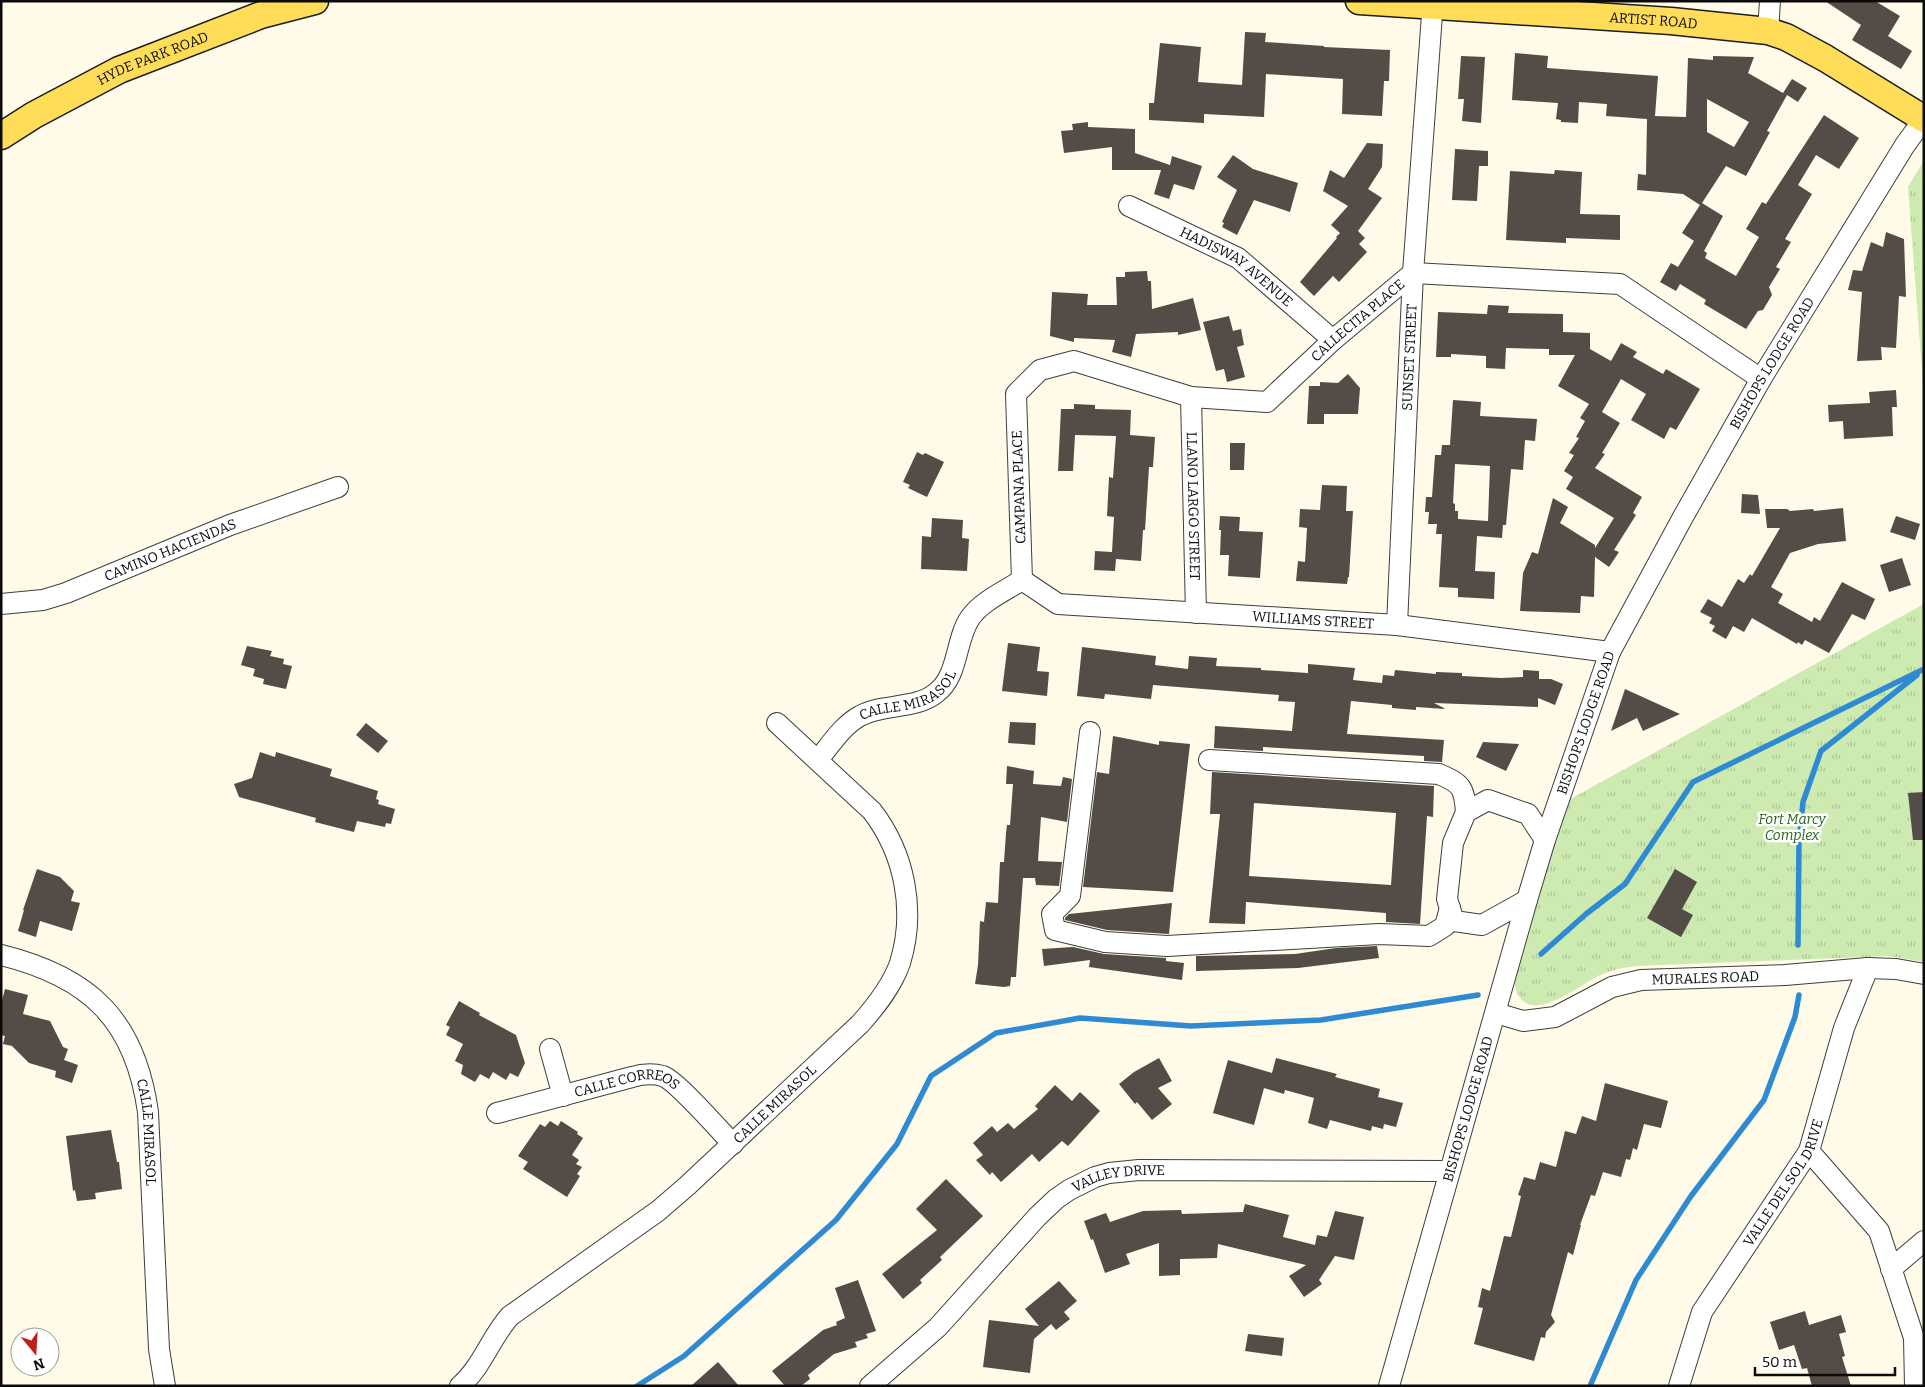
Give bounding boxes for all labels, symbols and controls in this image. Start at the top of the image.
street label: ARTIST ROAD [1609,9,1698,32]
street label: HYDE PARK ROAD [94,28,211,89]
street label: HADISWAY AVENUE [1177,223,1296,310]
street label: CALLECITA PLACE [1307,275,1408,365]
street label: BISHOPS LODGE ROAD [1726,294,1818,432]
street label: SUNSET STREET [1398,303,1420,411]
street label: CAMPANA PLACE [1009,430,1029,544]
street label: LLANO LARGO STREET [1183,431,1204,581]
street label: CAMINO HACIENDAS [102,515,238,585]
street label: WILLIAMS STREET [1252,608,1375,632]
street label: BISHOPS LODGE ROAD [1553,649,1618,797]
street label: CALLE MIRASOL [856,667,960,724]
park label: Fort Marcy Complex [1758,811,1827,844]
street label: MURALES ROAD [1651,967,1759,988]
street label: BISHOPS LODGE ROAD [1439,1034,1496,1184]
street label: CALLE MIRASOL [729,1061,820,1147]
street label: CALLE CORREOS [572,1066,683,1101]
street label: CALLE MIRASOL [133,1077,160,1186]
street label: VALLE DEL SOL DRIVE [1740,1117,1826,1250]
street label: VALLEY DRIVE [1069,1161,1165,1196]
north arrow [10,1327,60,1377]
scale bar [1755,1344,1895,1376]
text: 50 m [1762,1353,1798,1371]
text: N [31,1354,47,1374]

